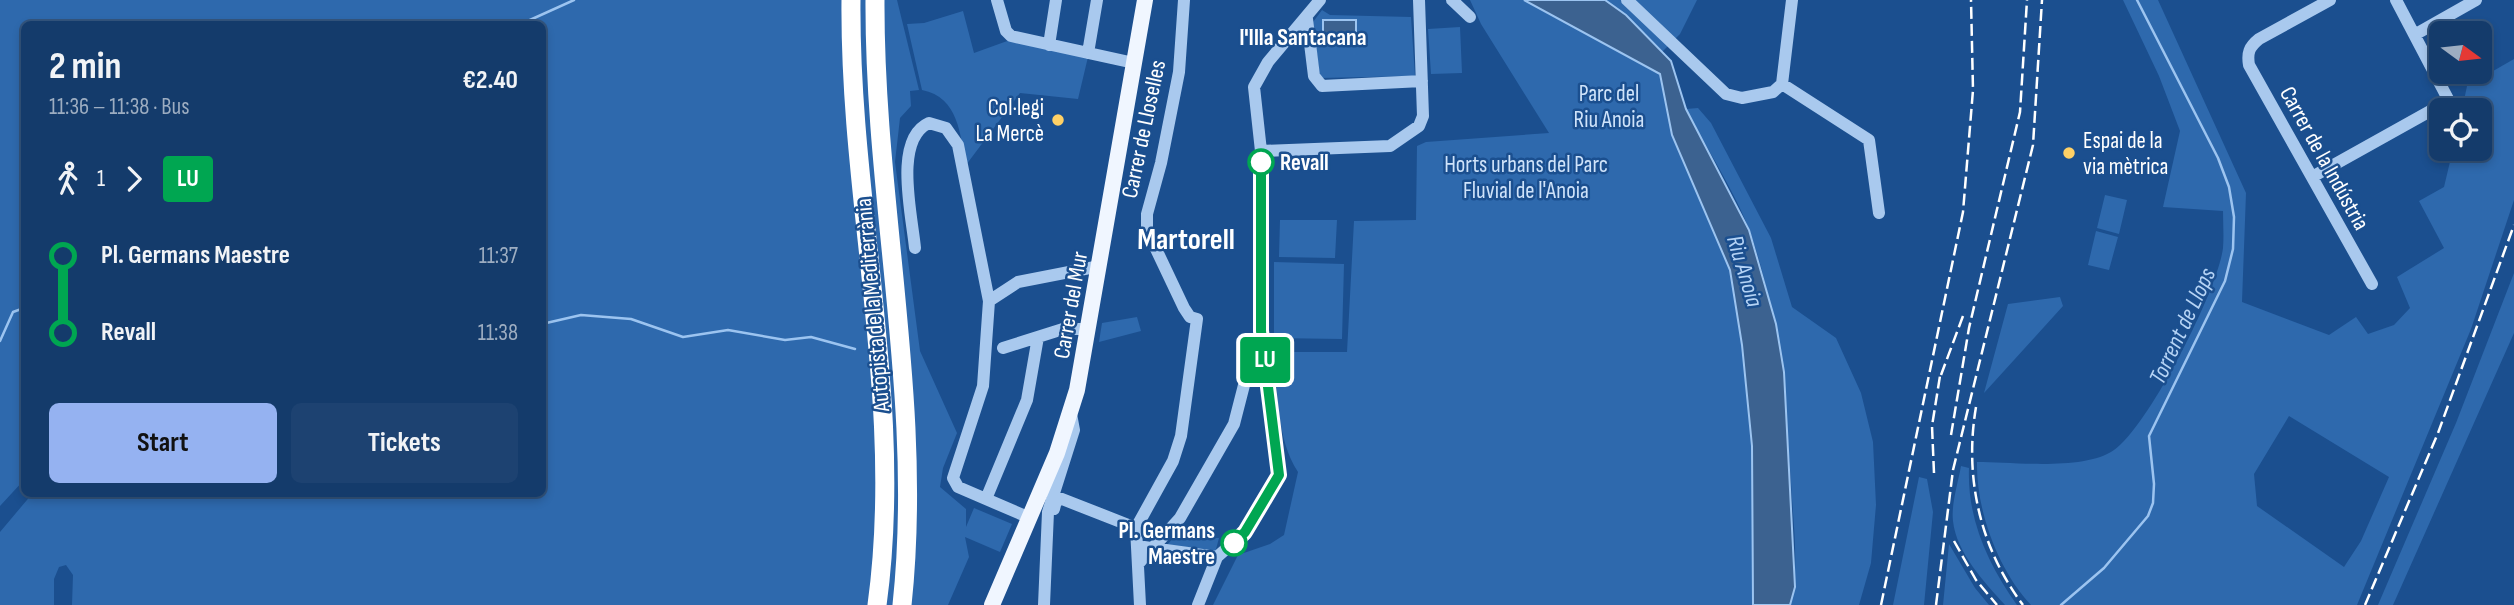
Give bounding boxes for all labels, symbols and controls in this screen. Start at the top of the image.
north arrow [2429,21,2492,84]
map controls [2429,21,2492,161]
district label: l'Illa Santacana [1239,23,1367,52]
text: 2 min [49,44,121,89]
street label: Carrer de Lloselles [1116,58,1172,201]
text: €2.40 [462,65,518,96]
park label: Parc del Riu Anoia [1574,80,1644,134]
street label: Carrer de la Indústria [2273,82,2375,235]
text: 11:36 – 11:38 · Bus [49,93,189,121]
place label: Col·legi La Mercè [975,94,1044,148]
button: locate [2429,98,2492,161]
marker: Col·legi La Mercè [1050,112,1066,128]
place label: Espai de la via mètrica [2083,127,2168,181]
marker: Espai de la via mètrica [2061,145,2077,161]
marker: Revall [1248,149,1274,175]
place label: Revall [1280,149,1329,177]
park label: Horts urbans del Parc Fluvial de l'Anoia [1444,151,1608,205]
icon: walk [49,160,87,198]
icon: forward [115,160,153,198]
text: LU [177,164,199,193]
text: 1 [97,165,105,193]
street label: Autopista de la Mediterrània [850,197,896,414]
district label: Martorell [1137,222,1235,258]
water label: Riu Anoia [1720,232,1769,311]
text: Pl. Germans Maestre [101,240,290,271]
text: 11:37 [479,242,518,270]
street label: Carrer del Mur [1048,249,1094,361]
water label: Torrent de Llops [2143,263,2222,389]
text: Revall [101,317,156,348]
text: 11:38 [478,319,518,347]
line badge: LU [1234,337,1296,383]
text: LU [1254,345,1276,374]
button: Start [49,403,277,483]
button: Tickets [291,403,518,483]
place label: Pl. Germans Maestre [1118,517,1215,571]
marker: Pl. Germans Maestre [1221,530,1247,556]

